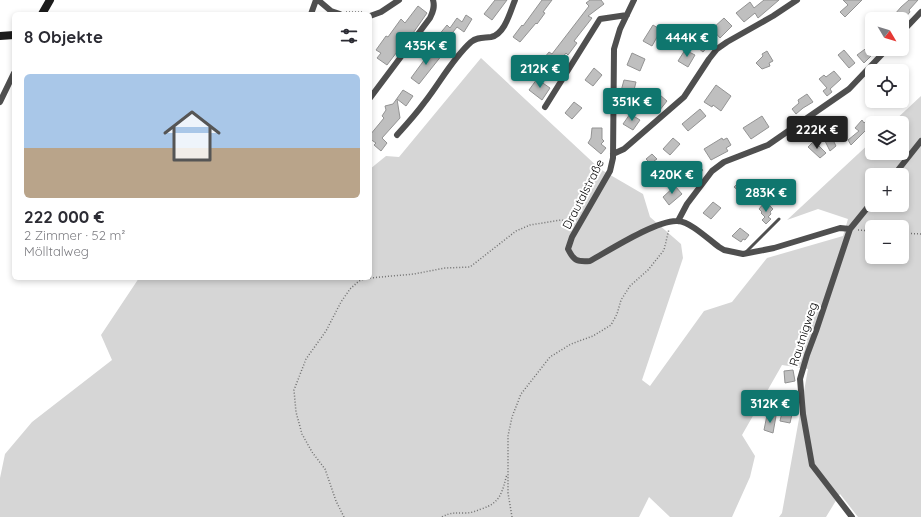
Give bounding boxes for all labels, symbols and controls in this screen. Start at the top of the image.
north arrow [865,12,909,56]
map controls [865,12,909,264]
pin: 444K € [654,24,720,58]
icon: filters [338,25,360,47]
text: 8 Objekte [24,26,103,47]
text: 444K € [665,29,709,45]
pin: 435K € [393,32,459,66]
text: 435K € [405,37,447,53]
pin: 212K € [507,55,573,89]
text: 212K € [520,60,560,76]
button: locate [865,64,909,108]
pin: 351K € [599,88,665,122]
text: 351K € [612,93,652,109]
icon: home [156,100,228,172]
pin: 222K € [784,116,850,150]
button: layers [865,116,909,160]
text: 222K € [796,121,838,137]
street label: Drautalstraße [559,156,607,232]
pin: 420K € [639,161,705,195]
text: 420K € [650,166,694,182]
button: + [865,168,909,212]
pin: 283K € [733,179,799,213]
text: 283K € [745,184,787,200]
text: 222 000 € [24,206,105,227]
button: − [865,220,909,264]
text: 2 Zimmer · 52 m² [24,227,125,243]
text: Mölltalweg [24,243,89,259]
street label: Rautnigweg [786,300,820,368]
pin: 312K € [737,390,803,424]
text: 312K € [750,395,790,411]

